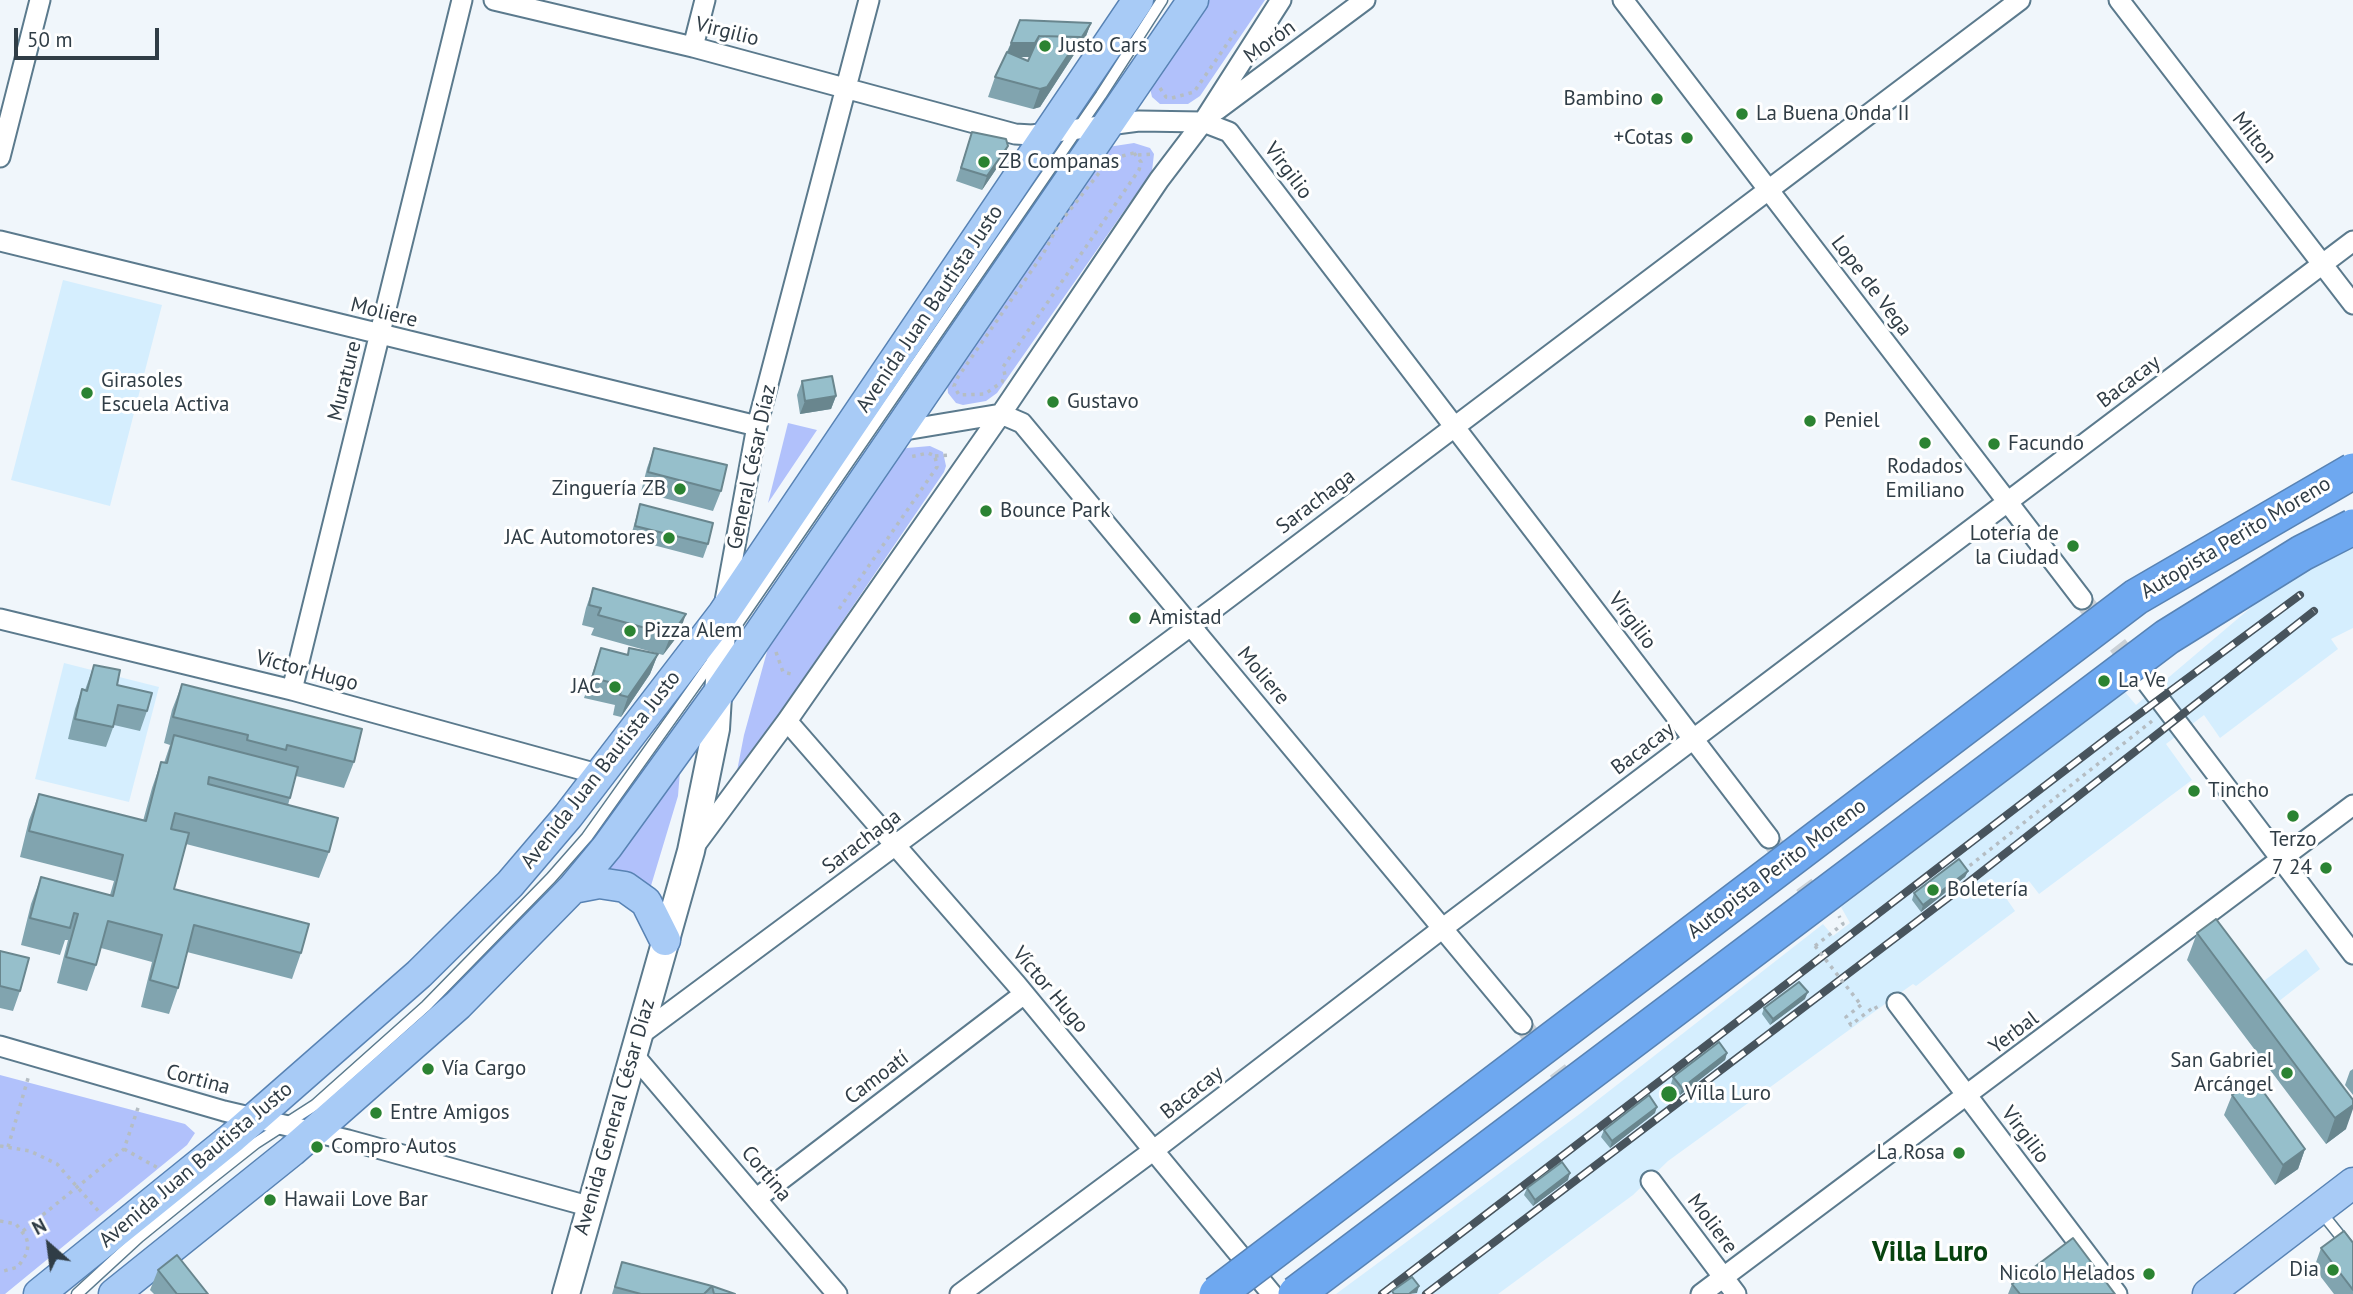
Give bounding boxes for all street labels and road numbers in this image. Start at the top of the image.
street label: Virgilio [693,12,761,52]
street label: Morón [1239,15,1301,69]
street label: Milton [2226,107,2282,169]
street label: Virgilio [1258,138,1318,204]
street label: Avenida Juan Bautista Justo [851,201,1009,417]
street label: Lope de Vega [1825,231,1917,341]
street label: Moliere [348,293,420,333]
street label: Murature [323,338,367,424]
street label: Bacacay [2093,350,2165,414]
street label: General César Díaz [722,382,782,552]
street label: Sarachaga [1272,464,1360,540]
street label: Autopista Perito Moreno [2136,471,2336,605]
street label: Virgilio [1602,588,1662,654]
street label: Moliere [1231,642,1295,710]
street label: Víctor Hugo [253,645,361,697]
street label: Avenida Juan Bautista Justo [516,666,686,874]
street label: Bacacay [1607,717,1679,781]
street label: Autopista Perito Moreno [1683,794,1871,944]
street label: Sarachaga [818,804,906,880]
street label: Víctor Hugo [1007,942,1093,1038]
street label: Avenida General César Díaz [569,996,661,1238]
street label: Yerbal [1984,1006,2044,1060]
street label: Camoatí [840,1046,914,1110]
street label: Cortina [163,1059,233,1101]
street label: Bacacay [1156,1061,1228,1125]
street label: Avenida Juan Bautista Justo [94,1077,298,1253]
street label: Virgilio [1995,1102,2055,1168]
street label: Cortina [735,1141,797,1207]
street label: Moliere [1681,1189,1743,1259]

